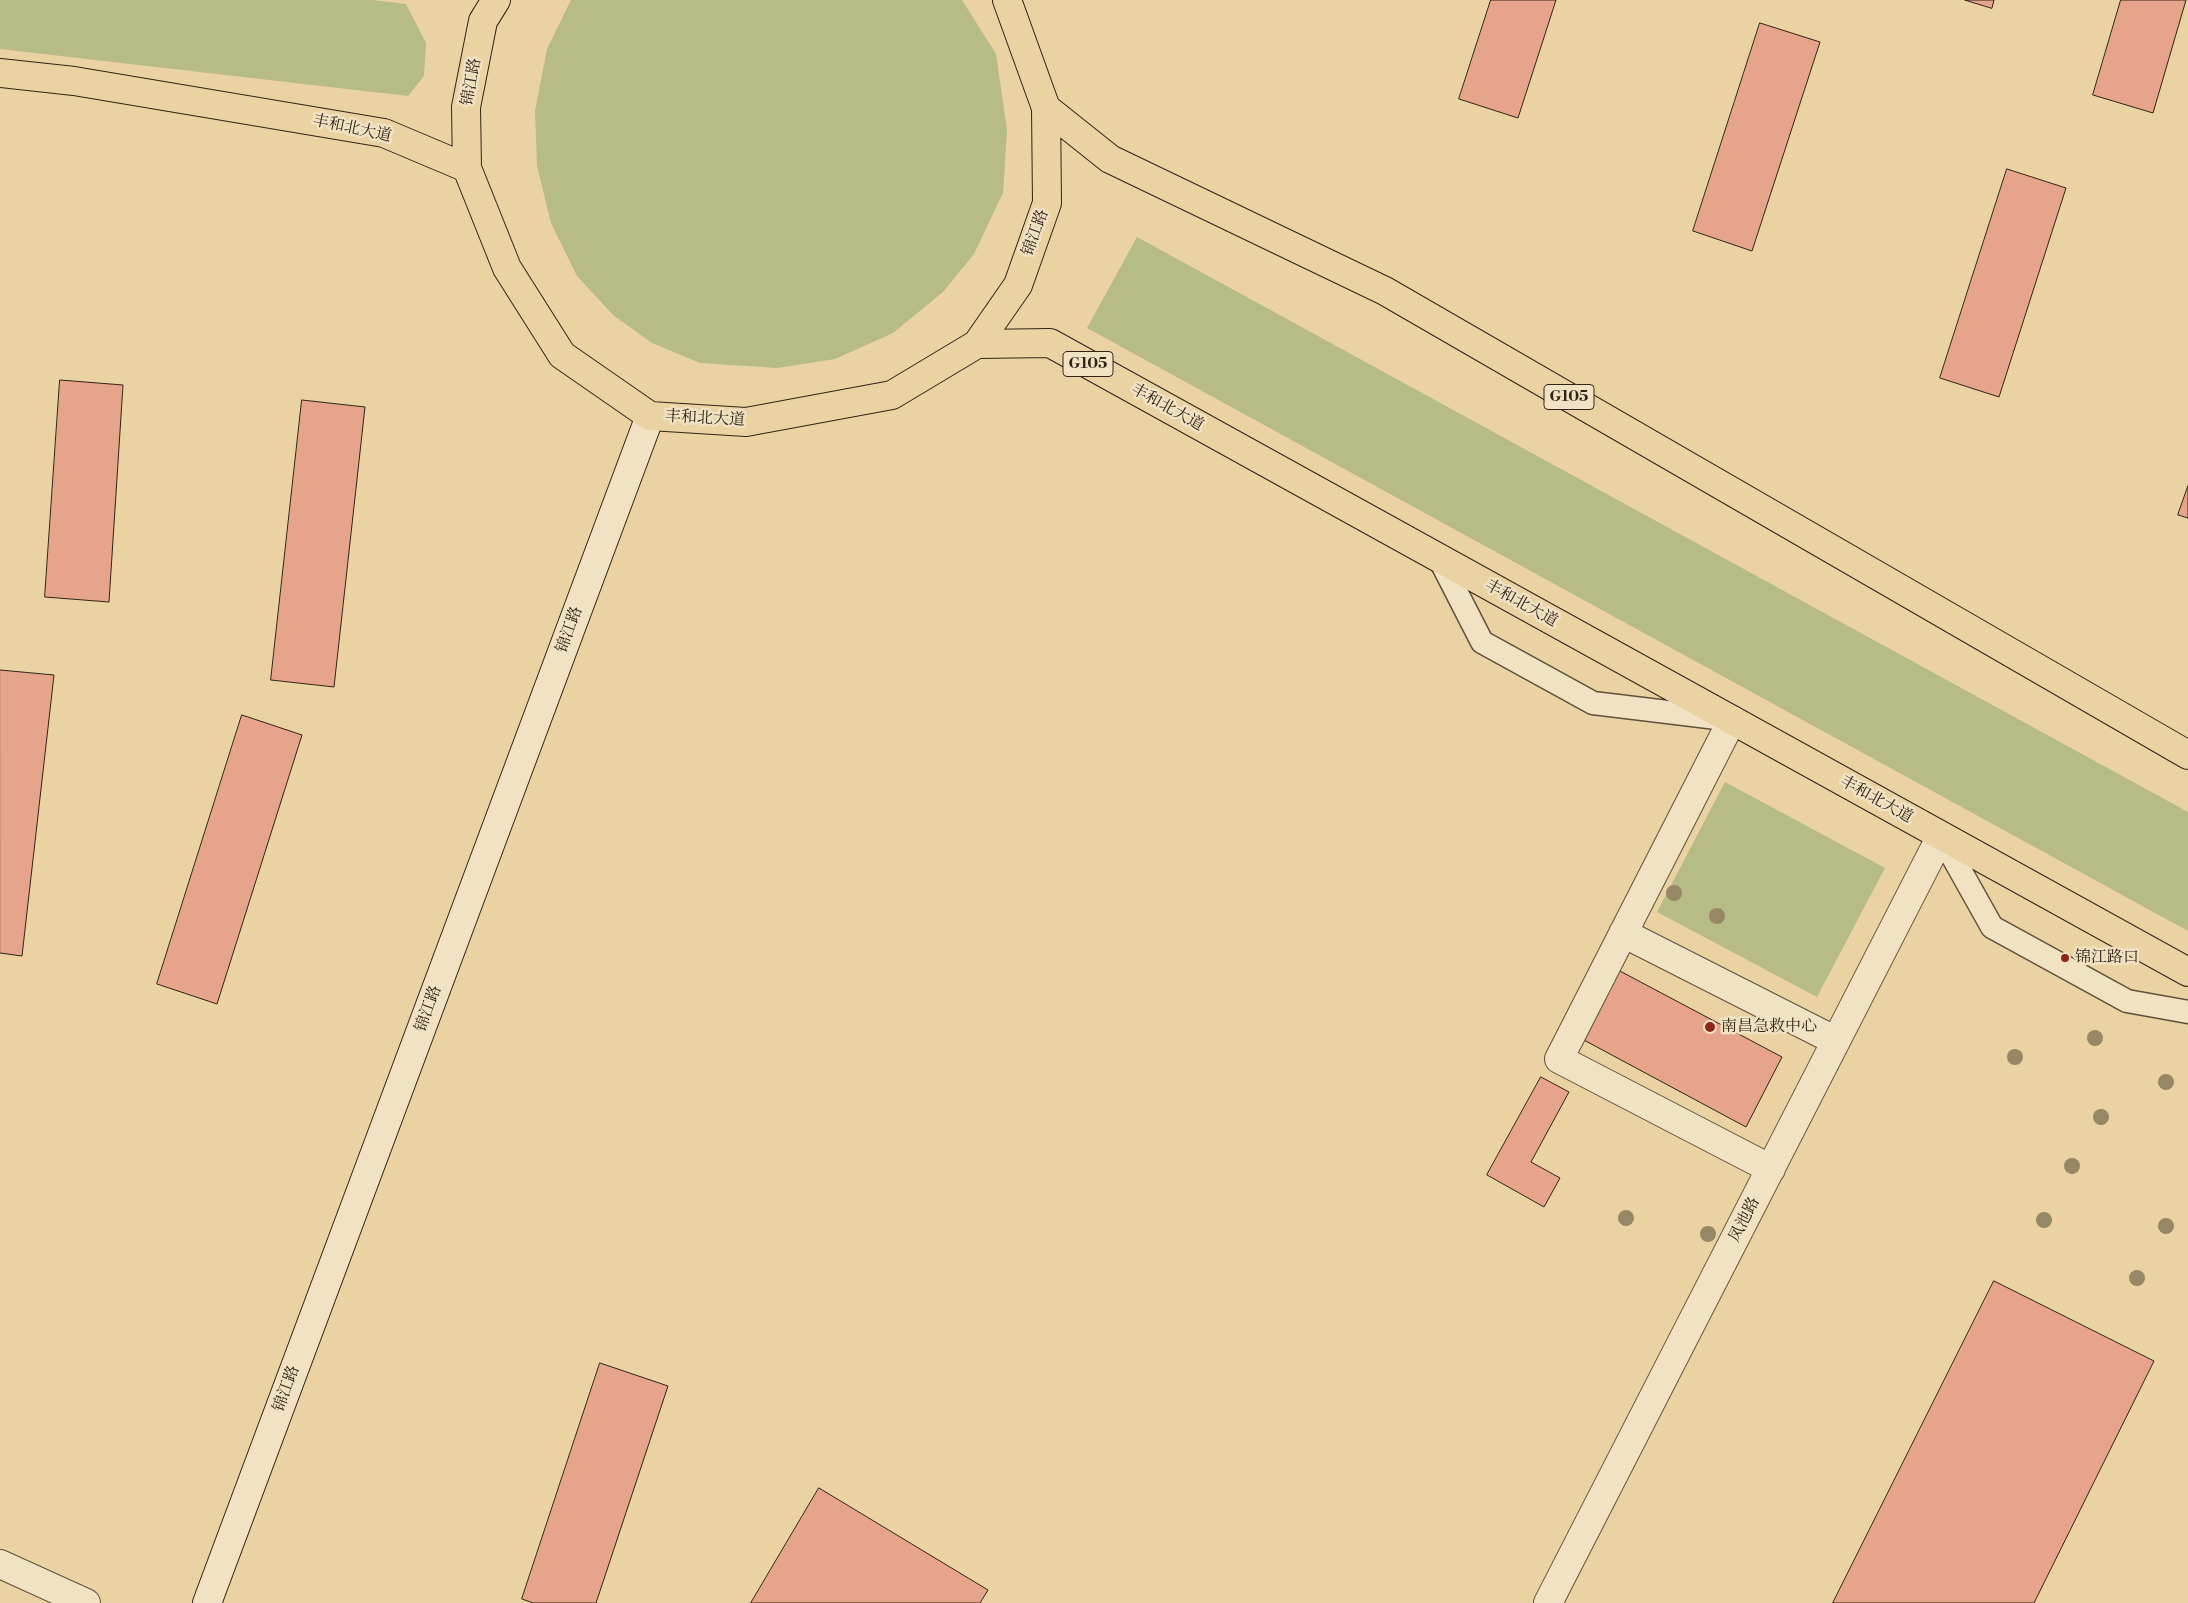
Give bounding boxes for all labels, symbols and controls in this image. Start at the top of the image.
street label: 锦江路 [458,57,486,107]
street label: 丰和北大道 [311,111,393,147]
street label: 锦江路 [1019,207,1053,259]
road number: G105 [1063,352,1113,376]
street label: 丰和北大道 [1127,380,1207,436]
road number: G105 [1544,384,1594,410]
street label: 丰和北大道 [665,407,745,431]
street label: 丰和北大道 [1481,576,1561,632]
street label: 锦江路 [553,604,587,656]
street label: 丰和北大道 [1836,772,1916,828]
place label: 锦江路口 [2075,948,2139,968]
marker: 锦江路口 [2059,952,2071,964]
street label: 锦江路 [412,983,446,1035]
place label: 南昌急救中心 [1721,1017,1817,1037]
marker: 南昌急救中心 [1703,1020,1717,1034]
street label: 凤池路 [1726,1194,1764,1246]
street label: 锦江路 [270,1363,304,1415]

